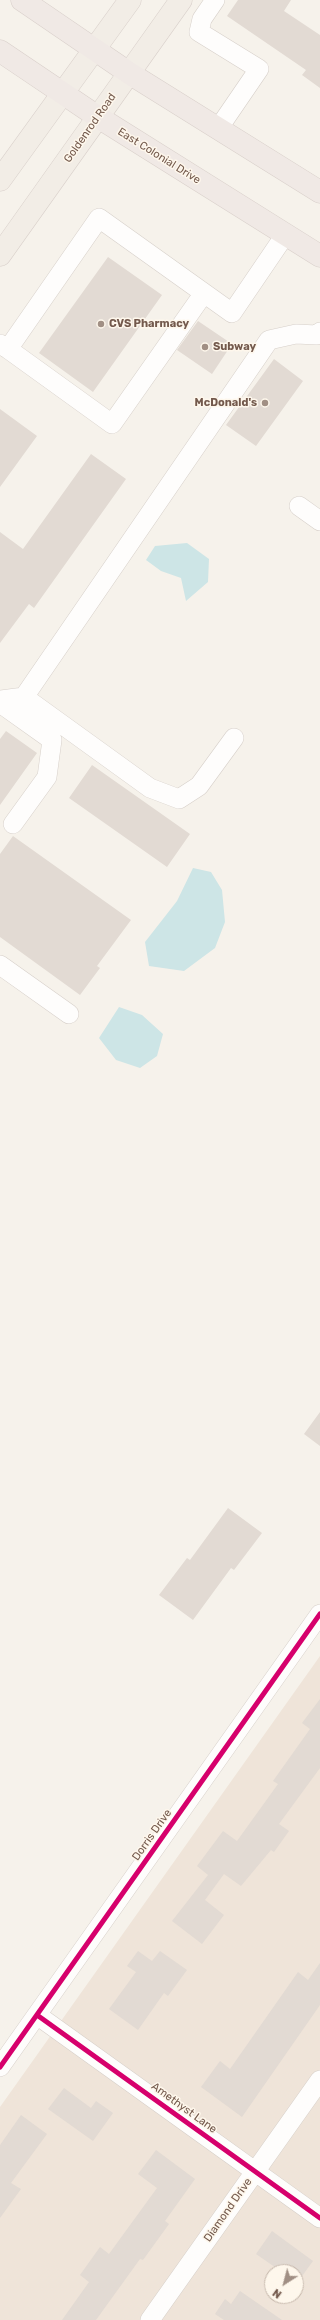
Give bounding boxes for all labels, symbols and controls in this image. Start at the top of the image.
street label: Goldenrod Road [61,91,119,165]
street label: East Colonial Drive [115,125,203,187]
place label: CVS Pharmacy [109,317,189,331]
marker: CVS Pharmacy [96,319,106,329]
place label: Subway [213,340,256,354]
marker: Subway [200,342,210,352]
place label: McDonald's [195,396,257,410]
marker: McDonald's [260,398,270,408]
street label: Dorris Drive [129,1807,175,1863]
street label: Amethyst Lane [149,2080,219,2136]
street label: Diamond Drive [201,2176,255,2244]
north arrow [264,2264,304,2304]
text: N [270,2286,284,2301]

